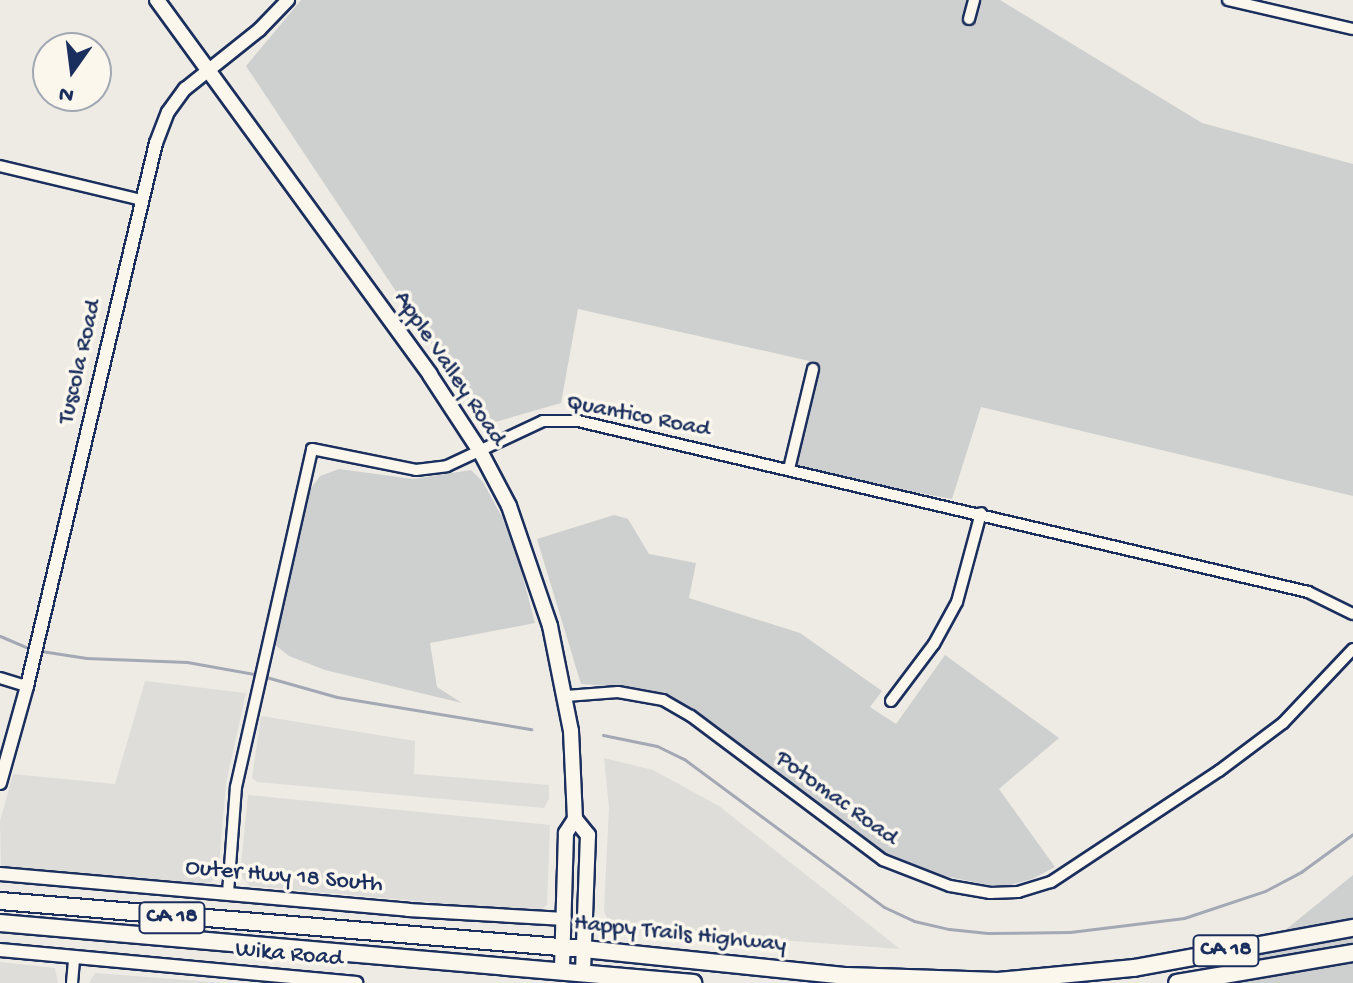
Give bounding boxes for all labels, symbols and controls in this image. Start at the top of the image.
north arrow [32,32,112,112]
text: N [57,79,77,108]
street label: Apple Valley Road [387,286,511,452]
street label: Tuscola Road [53,297,109,427]
street label: Quantico Road [564,389,712,445]
street label: Potomac Road [769,745,903,853]
street label: Outer Hwy 18 South [184,854,384,900]
road number: CA 18 [138,900,206,936]
street label: Happy Trails Highway [572,910,788,960]
road number: CA 18 [1192,933,1260,969]
street label: Wika Road [234,936,344,974]

